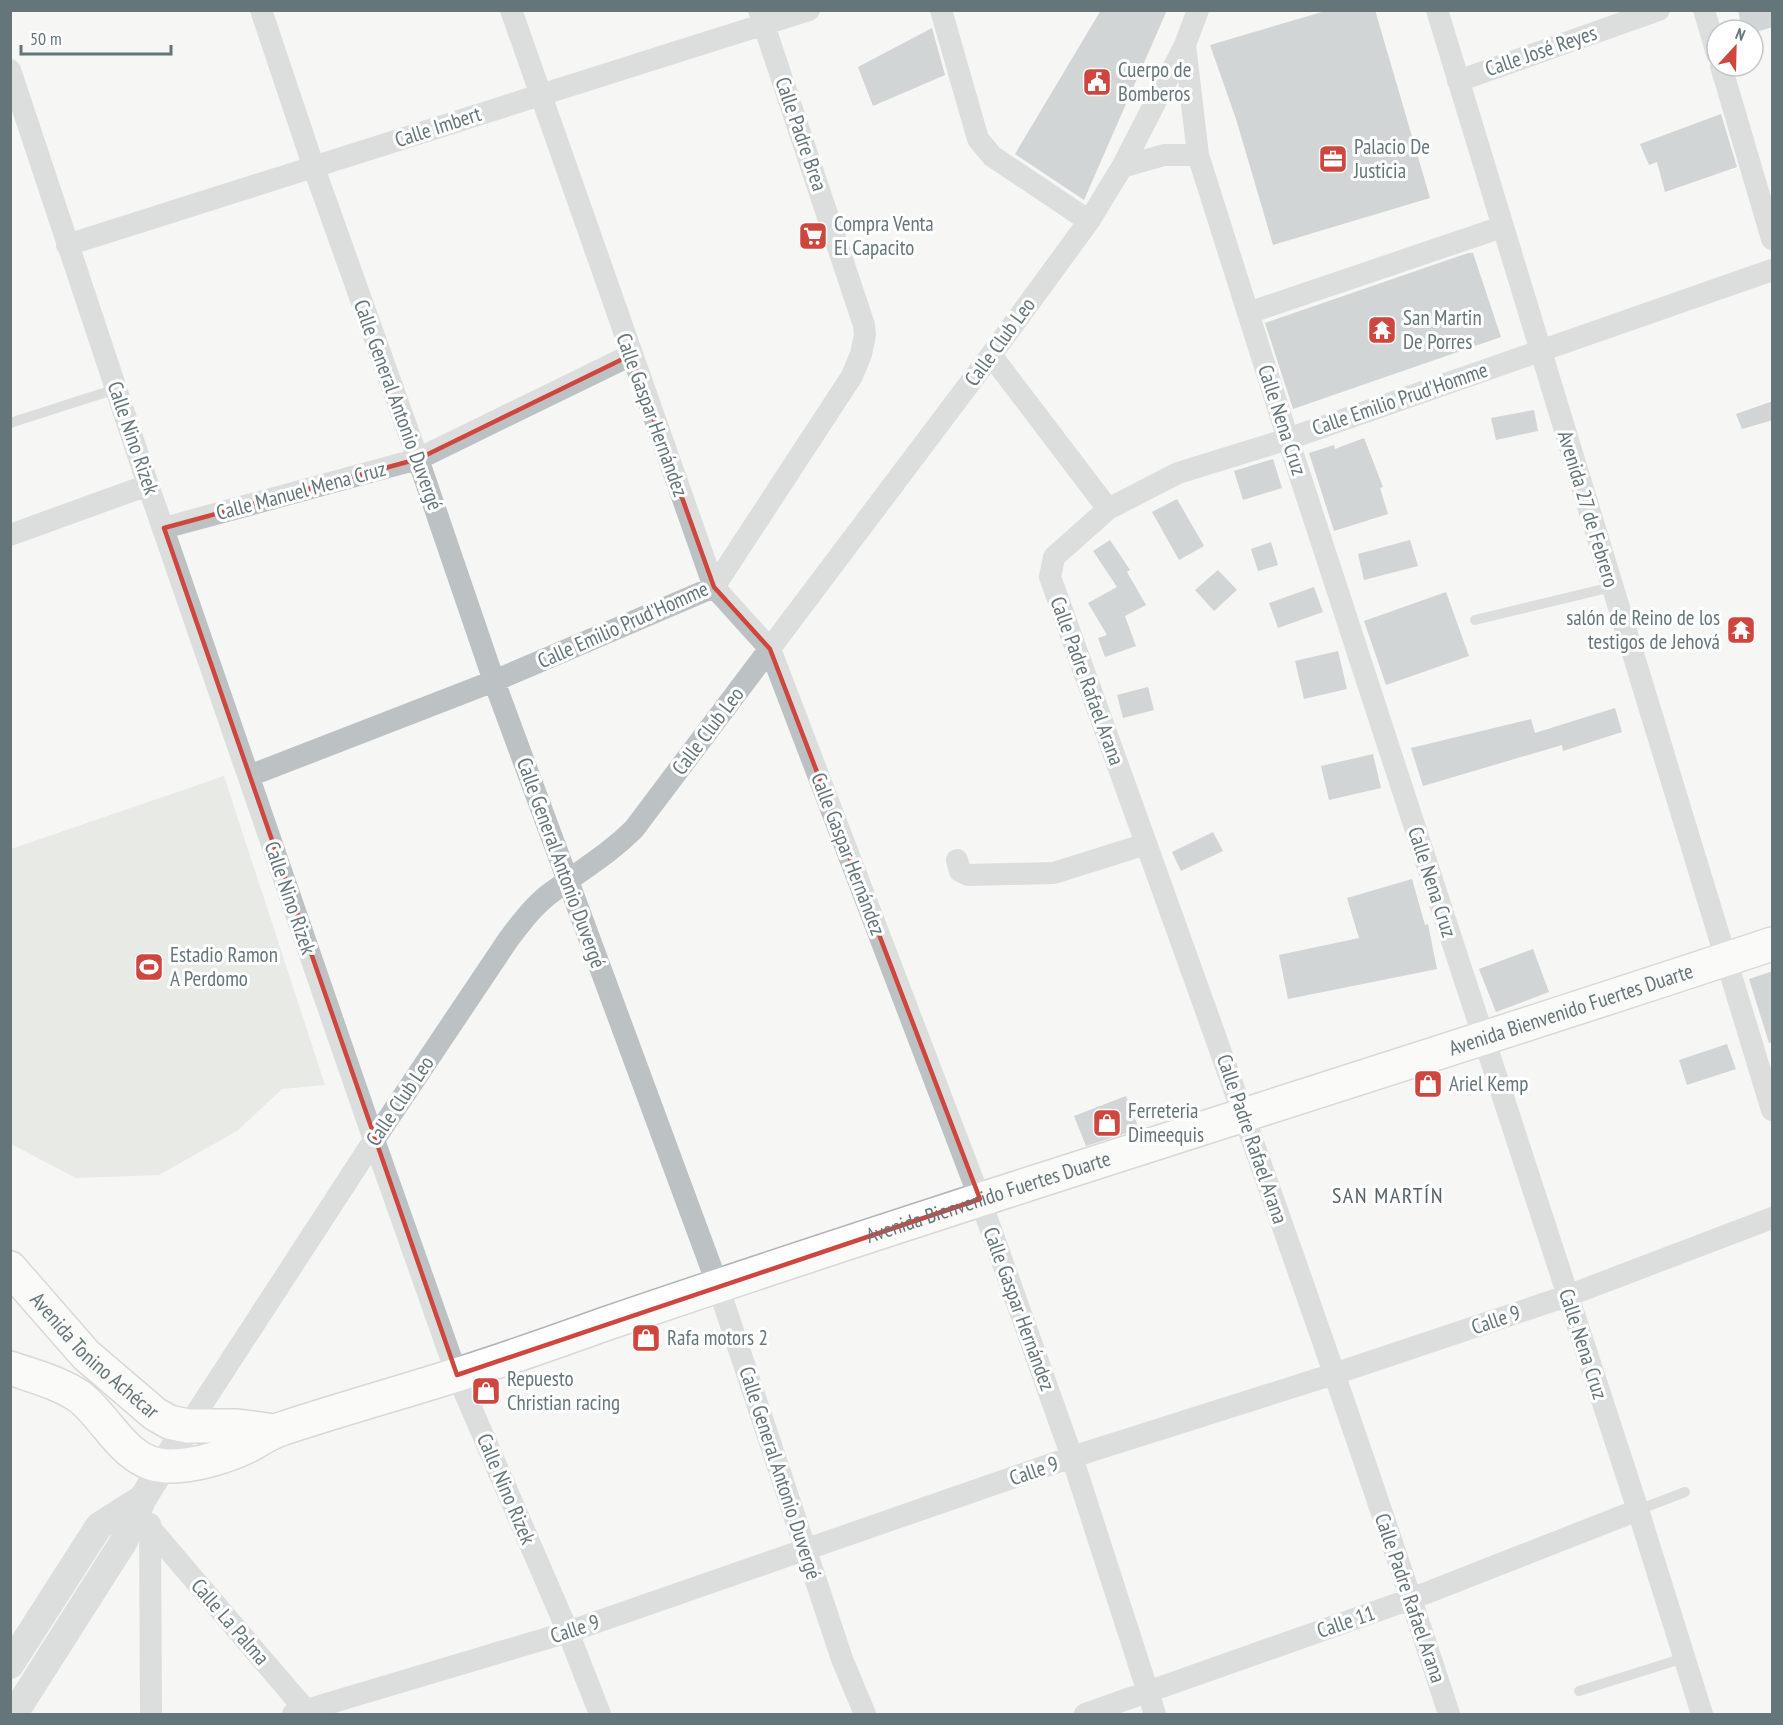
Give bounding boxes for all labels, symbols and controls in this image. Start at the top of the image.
scale bar [21,18,171,56]
north arrow [1705,18,1765,78]
street label: Calle José Reyes [1481,19,1600,82]
text: N [1733,23,1748,45]
text: 50 m [30,27,62,50]
place label: Cuerpo de Bomberos [1118,56,1191,107]
public building icon: Cuerpo de Bomberos [1081,66,1113,98]
street label: Calle Padre Brea [769,73,834,194]
street label: Calle Imbert [391,100,485,153]
place label: Palacio De Justicia [1353,133,1430,184]
office icon: Palacio De Justicia [1317,143,1349,175]
place label: Compra Venta El Capacito [834,210,934,261]
supermarket icon: Compra Venta El Capacito [797,220,829,252]
street label: Calle Club Leo [958,292,1041,391]
street label: Calle General Antonio Duvergé [348,296,449,514]
place label: San Martin De Porres [1403,304,1482,355]
temple icon: San Martin De Porres [1366,314,1398,346]
street label: Calle Gaspar Hernández [610,329,695,500]
street label: Calle Emilio Prud'Homme [1309,356,1491,441]
street label: Calle Nena Cruz [1252,361,1313,478]
street label: Calle Nino Rizek [101,378,165,498]
street label: Avenida 27 de Febrero [1552,427,1625,590]
street label: Calle Manuel Mena Cruz [213,455,389,526]
street label: Calle Emilio Prud'Homme [533,575,712,674]
street label: Calle Padre Rafael Arana [1044,593,1130,769]
place label: salón de Reino de los testigos de Jehová [1566,604,1720,655]
temple icon: salón de Reino de los testigos de Jehová [1725,614,1757,646]
street label: Calle Club Leo [666,681,749,780]
street label: Calle General Antonio Duvergé [511,754,612,972]
street label: Calle Gaspar Hernández [805,769,892,939]
street label: Calle Nena Cruz [1402,823,1463,940]
street label: Calle Nino Rizek [258,838,322,958]
place label: Estadio Ramon A Perdomo [170,941,278,992]
sports icon: Estadio Ramon A Perdomo [133,951,165,983]
street label: Avenida Bienvenido Fuertes Duarte [1445,957,1696,1062]
street label: Calle Club Leo [360,1050,440,1151]
street label: Calle Padre Rafael Arana [1211,1051,1294,1227]
shop icon: Ariel Kemp [1412,1068,1444,1100]
place label: Ariel Kemp [1449,1070,1528,1097]
place label: Ferreteria Dimeequis [1128,1097,1204,1148]
shop icon: Ferreteria Dimeequis [1091,1107,1123,1139]
street label: Avenida Bienvenido Fuertes Duarte [863,1145,1114,1249]
district label: SAN MARTÍN [1332,1181,1444,1209]
street label: Calle Gaspar Hernández [977,1223,1062,1394]
street label: Calle Nena Cruz [1553,1285,1614,1402]
street label: Avenida Tonino Achécar [24,1287,165,1425]
street label: Calle 9 [1468,1299,1524,1340]
shop icon: Rafa motors 2 [630,1322,662,1354]
place label: Rafa motors 2 [667,1324,768,1351]
street label: Calle General Antonio Duvergé [733,1363,828,1583]
place label: Repuesto Christian racing [507,1365,620,1416]
shop icon: Repuesto Christian racing [470,1375,502,1407]
street label: Calle Nino Rizek [471,1429,542,1548]
street label: Calle 9 [1006,1450,1062,1491]
street label: Calle Padre Rafael Arana [1369,1510,1452,1686]
street label: Calle La Palma [185,1573,275,1671]
street label: Calle 11 [1313,1599,1378,1644]
street label: Calle 9 [547,1608,603,1649]

